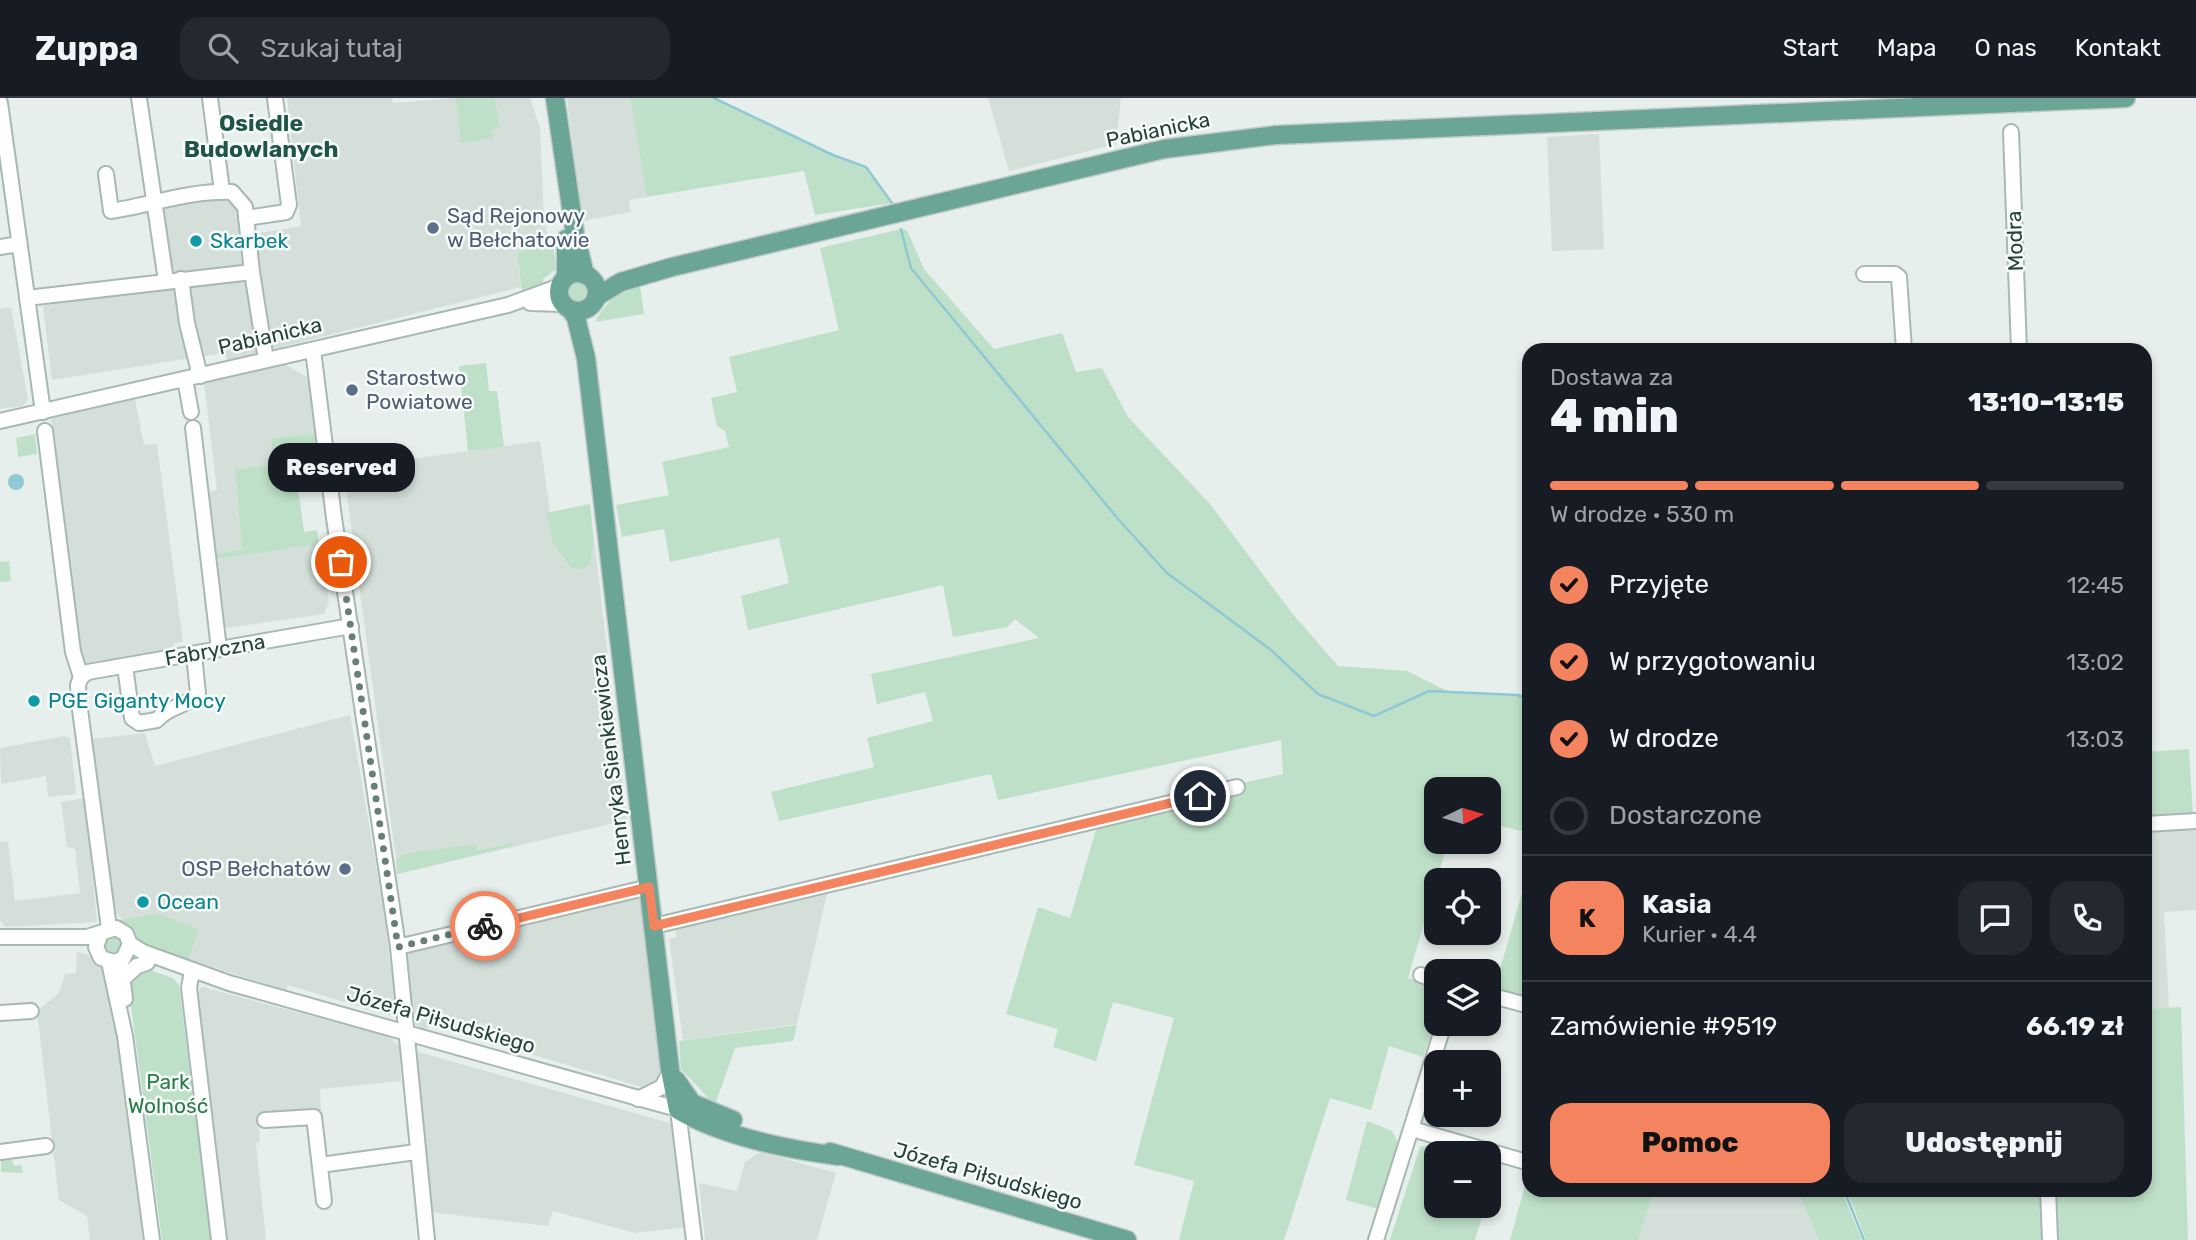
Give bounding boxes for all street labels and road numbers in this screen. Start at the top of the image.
street label: Pabianicka [1104,106,1212,153]
street label: Modra [2001,210,2028,272]
street label: Pabianicka [216,311,324,360]
street label: Fabryczna [163,628,267,671]
street label: Henryka Sienkiewicza [585,653,636,867]
street label: Józefa Piłsudskiego [344,981,538,1058]
street label: Józefa Piłsudskiego [891,1137,1085,1214]

